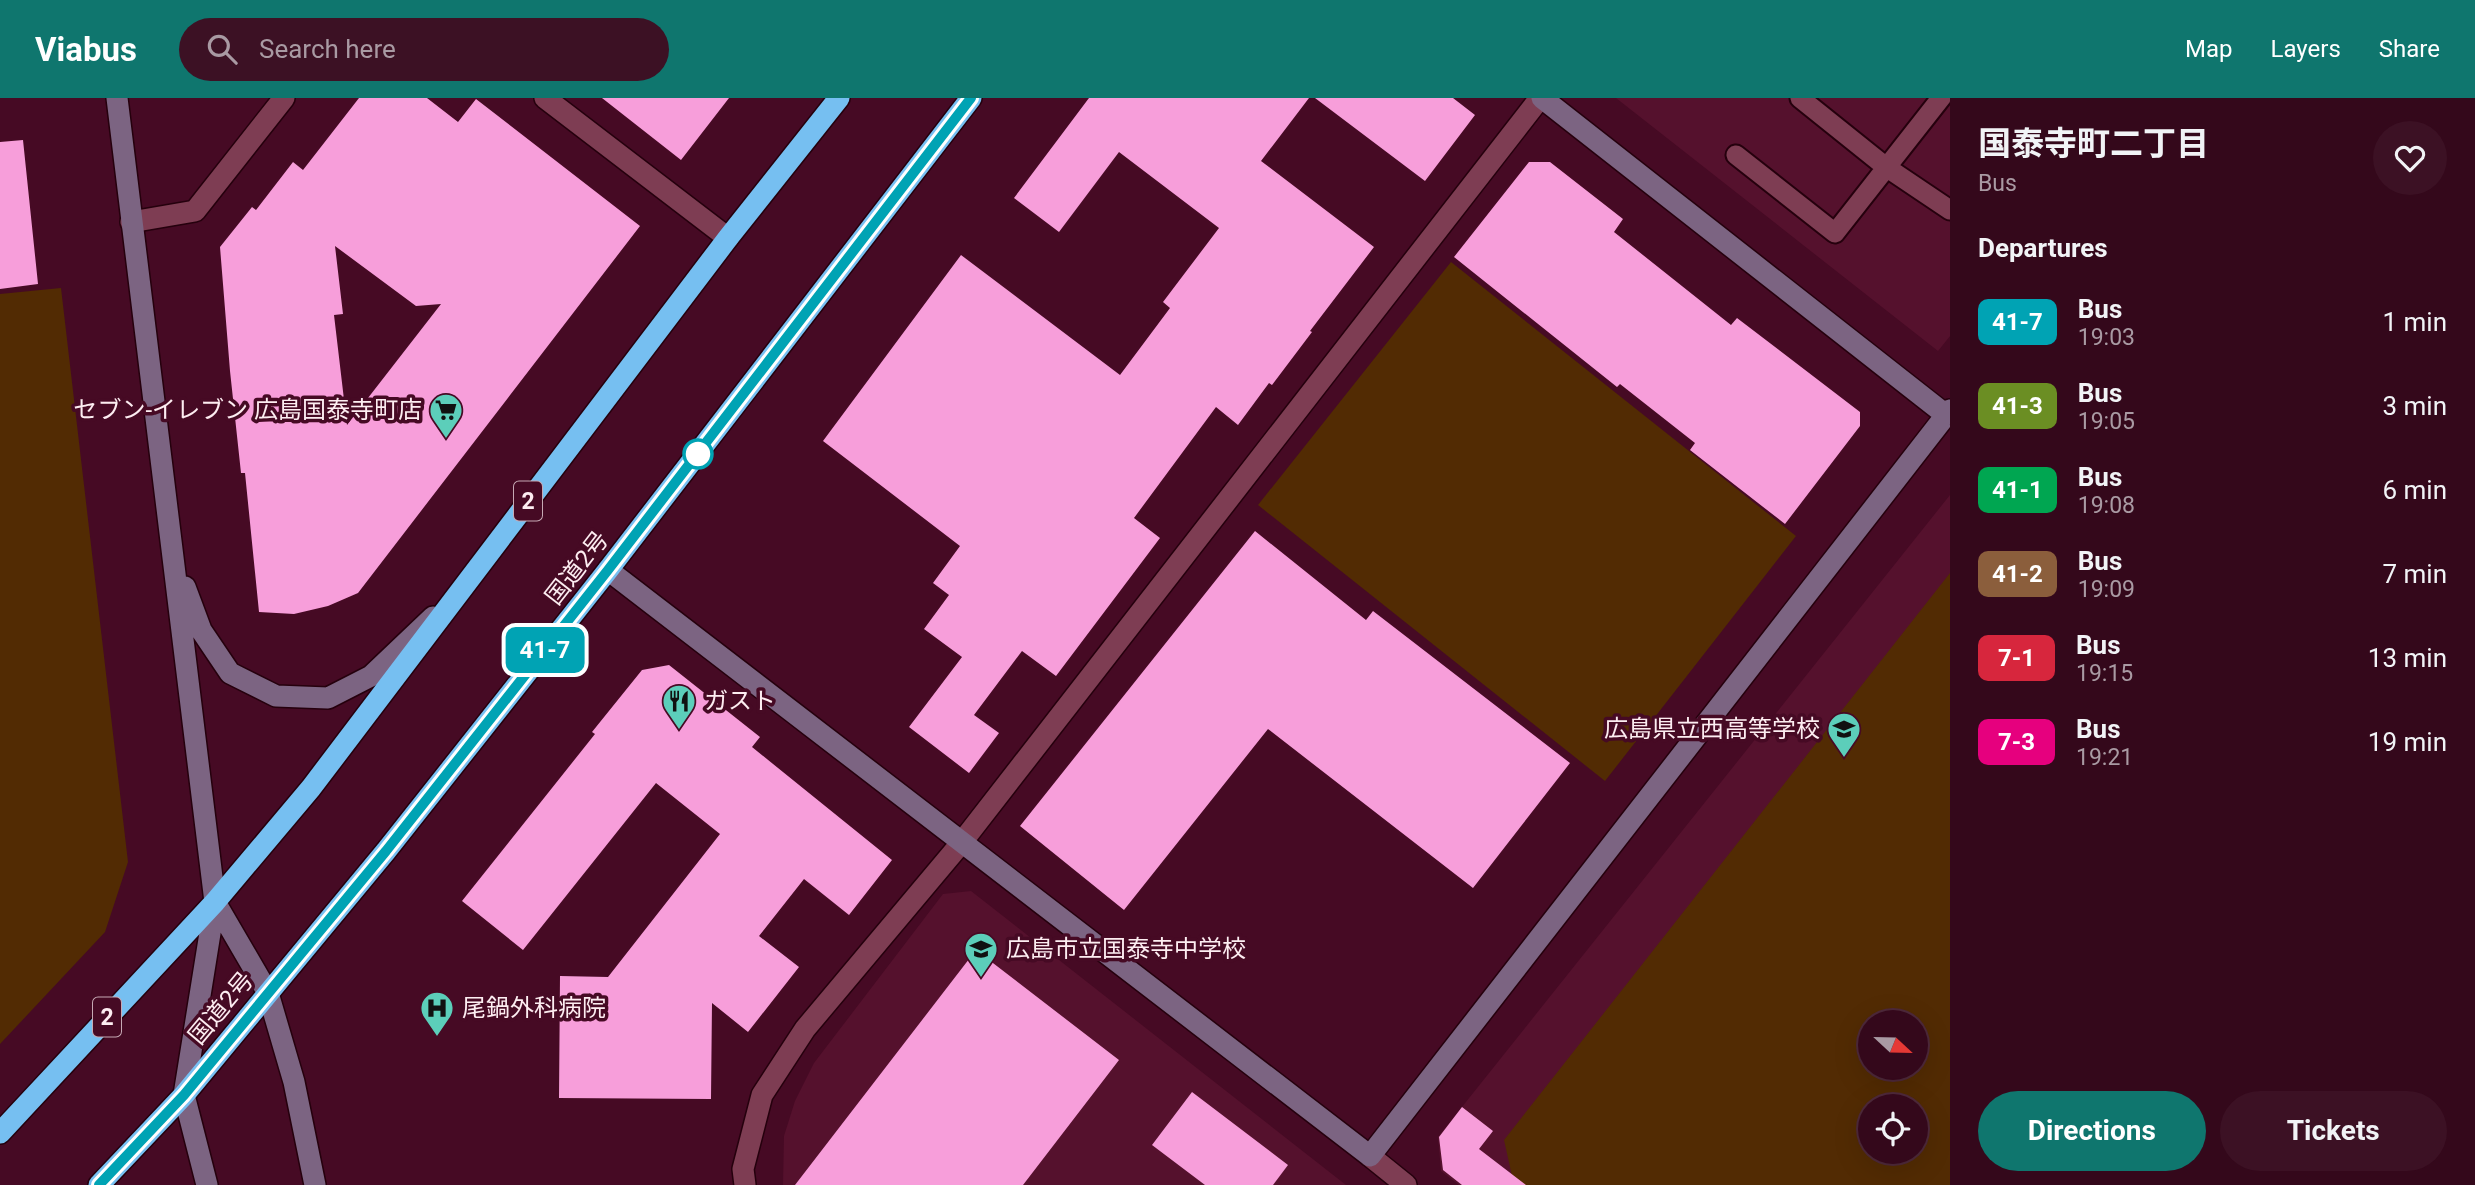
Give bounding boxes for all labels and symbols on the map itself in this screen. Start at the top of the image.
supermarket icon: セブン-イレブン 広島国泰寺町店 [427,391,465,440]
place label: セブン-イレブン 広島国泰寺町店 [73,396,422,424]
unlabelled marker [683,439,713,469]
road number: 2 [514,482,542,520]
street label: 国道2号 [540,526,614,610]
line badge: 41-7 [496,627,594,673]
restaurant icon: ガスト [660,682,698,731]
place label: ガスト [704,687,776,715]
school or university icon: 広島県立西高等学校 [1825,710,1863,759]
place label: 広島県立西高等学校 [1604,715,1820,743]
school or university icon: 広島市立国泰寺中学校 [962,930,1000,979]
place label: 広島市立国泰寺中学校 [1006,935,1246,963]
street label: 国道2号 [183,966,259,1050]
hospital icon: 尾鍋外科病院 [418,989,456,1038]
place label: 尾鍋外科病院 [462,994,606,1022]
road number: 2 [93,998,121,1036]
north arrow [1858,1010,1928,1080]

